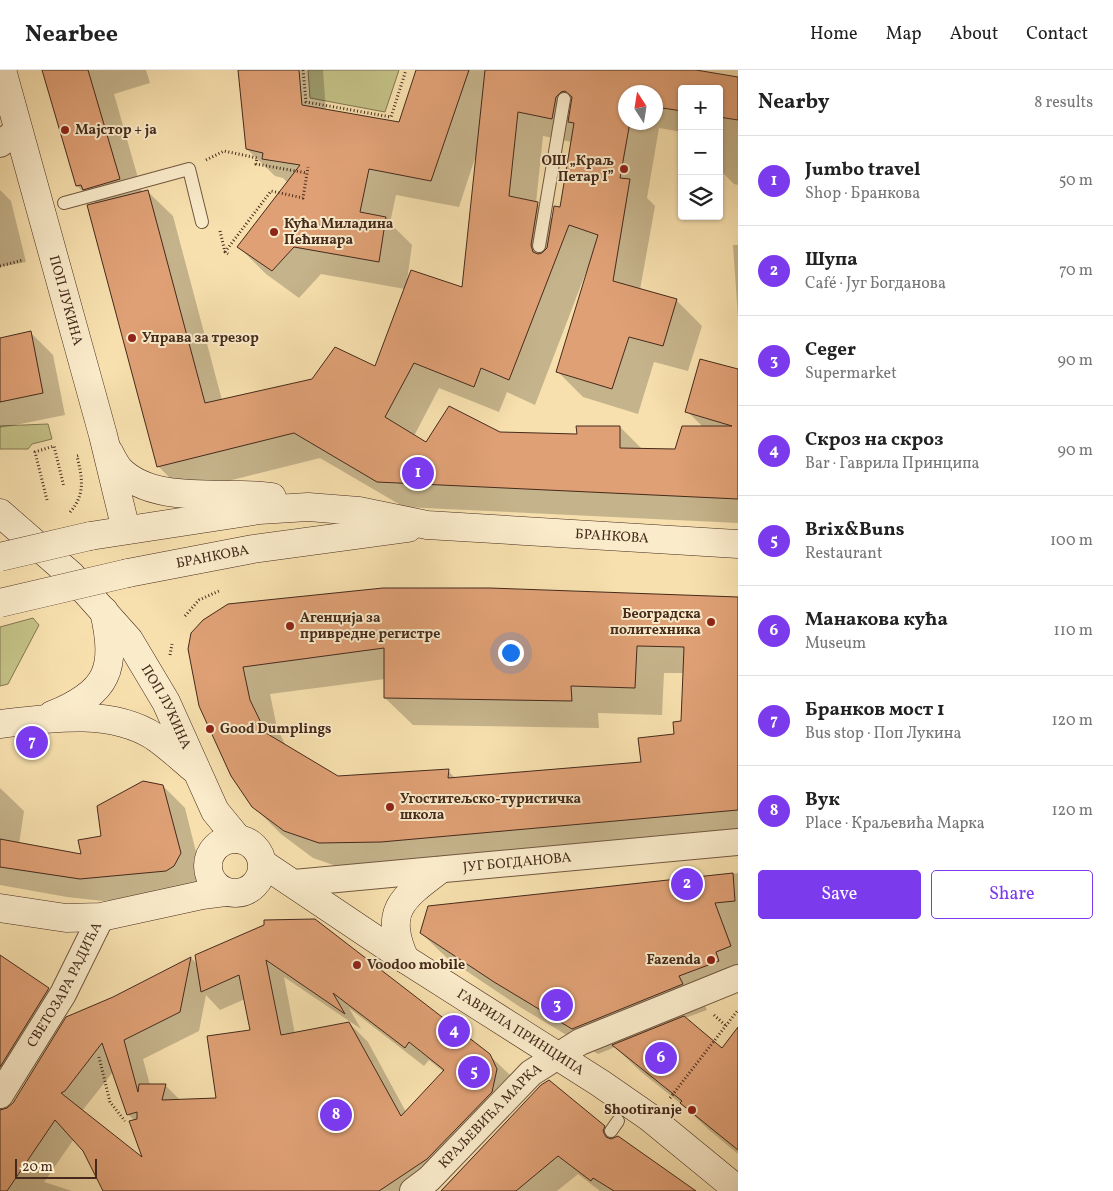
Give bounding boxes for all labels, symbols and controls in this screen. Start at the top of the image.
text: Nearbee [25,18,118,52]
text: Home [810,22,858,47]
text: Map [886,22,922,47]
text: About [950,22,998,47]
text: Contact [1026,22,1088,47]
north arrow [618,85,663,130]
map controls [678,85,723,220]
button: + [678,85,723,130]
text: Nearby [758,88,829,117]
text: 8 results [1034,92,1093,114]
place label: Мајстор + ја [75,121,157,140]
marker: Мајстор + ја [59,124,71,136]
button: − [678,130,723,175]
place label: ОШ „Краљ Петар I” [541,152,614,187]
text: Jumbo travel [805,157,920,183]
marker: ОШ „Краљ Петар I” [618,163,630,175]
text: 1 [771,170,777,192]
text: 50 m [1059,170,1093,192]
button: layers [678,175,723,220]
text: Shop · Бранкова [805,183,920,205]
place label: Кућа Миладина Пећинара [284,215,394,250]
marker: Кућа Миладина Пећинара [268,226,280,238]
text: Шупа [805,247,858,273]
street label: ПОП ЛУКИНА [44,253,87,348]
text: 2 [770,260,778,282]
text: 70 m [1059,260,1093,282]
text: Café · Југ Богданова [805,273,946,295]
place label: Управа за трезор [142,329,259,348]
marker: Управа за трезор [126,332,138,344]
text: Ceger [805,337,856,363]
text: 3 [770,350,778,372]
text: 90 m [1057,350,1093,372]
text: Supermarket [805,363,897,385]
text: Скроз на скроз [805,427,944,453]
text: 4 [769,440,779,462]
text: 90 m [1057,440,1093,462]
text: Bar · Гаврила Принципа [805,453,980,475]
pin: 1 [402,454,434,492]
text: Brix&Buns [805,517,905,543]
street label: БРАНКОВА [575,525,650,548]
text: 5 [770,530,778,552]
text: 100 m [1050,530,1093,552]
street label: БРАНКОВА [174,540,251,573]
text: Restaurant [805,543,883,565]
place label: Београдска политехника [610,605,701,640]
text: Манакова кућа [805,607,948,633]
place label: Агенција за привредне регистре [300,609,440,644]
marker: Београдска политехника [705,616,717,628]
marker: Агенција за привредне регистре [284,620,296,632]
text: 6 [770,620,778,642]
text: 110 m [1054,620,1093,642]
text: Museum [805,633,866,655]
your location [498,640,524,666]
street label: ПОП ЛУКИНА [136,661,196,752]
text: Бранков мост 1 [805,697,945,723]
text: 7 [770,710,778,732]
text: 120 m [1051,710,1093,732]
place label: Good Dumplings [220,720,332,739]
pin: 7 [16,723,48,761]
marker: Good Dumplings [204,723,216,735]
text: Bus stop · Поп Лукина [805,723,961,745]
text: Вук [805,787,840,813]
place label: Угоститељско-туристичка школа [400,790,582,825]
text: 8 [770,800,778,822]
text: 120 m [1051,800,1093,822]
marker: Угоститељско-туристичка школа [384,801,396,813]
text: Place · Краљевића Марка [805,813,985,835]
street label: ЈУГ БОГДАНОВА [462,848,572,877]
pin: 2 [671,865,703,903]
button: Save [758,870,921,919]
button: Share [931,870,1093,919]
street label: СВЕТОЗАРА РАДИЋА [22,919,107,1051]
place label: Fazenda [646,951,701,970]
marker: Fazenda [705,954,717,966]
place label: Voodoo mobile [367,956,465,975]
marker: Voodoo mobile [351,959,363,971]
street label: ГАВРИЛА ПРИНЦИПА [453,985,588,1080]
pin: 3 [541,986,573,1024]
pin: 4 [438,1012,470,1050]
pin: 6 [645,1039,677,1077]
pin: 5 [458,1053,490,1091]
street label: КРАЉЕВИЋА МАРКА [434,1059,546,1173]
pin: 8 [320,1096,352,1134]
place label: Shootiranje [604,1101,682,1120]
marker: Shootiranje [686,1104,698,1116]
scale bar [15,1156,98,1179]
text: 20 m [22,1158,53,1177]

